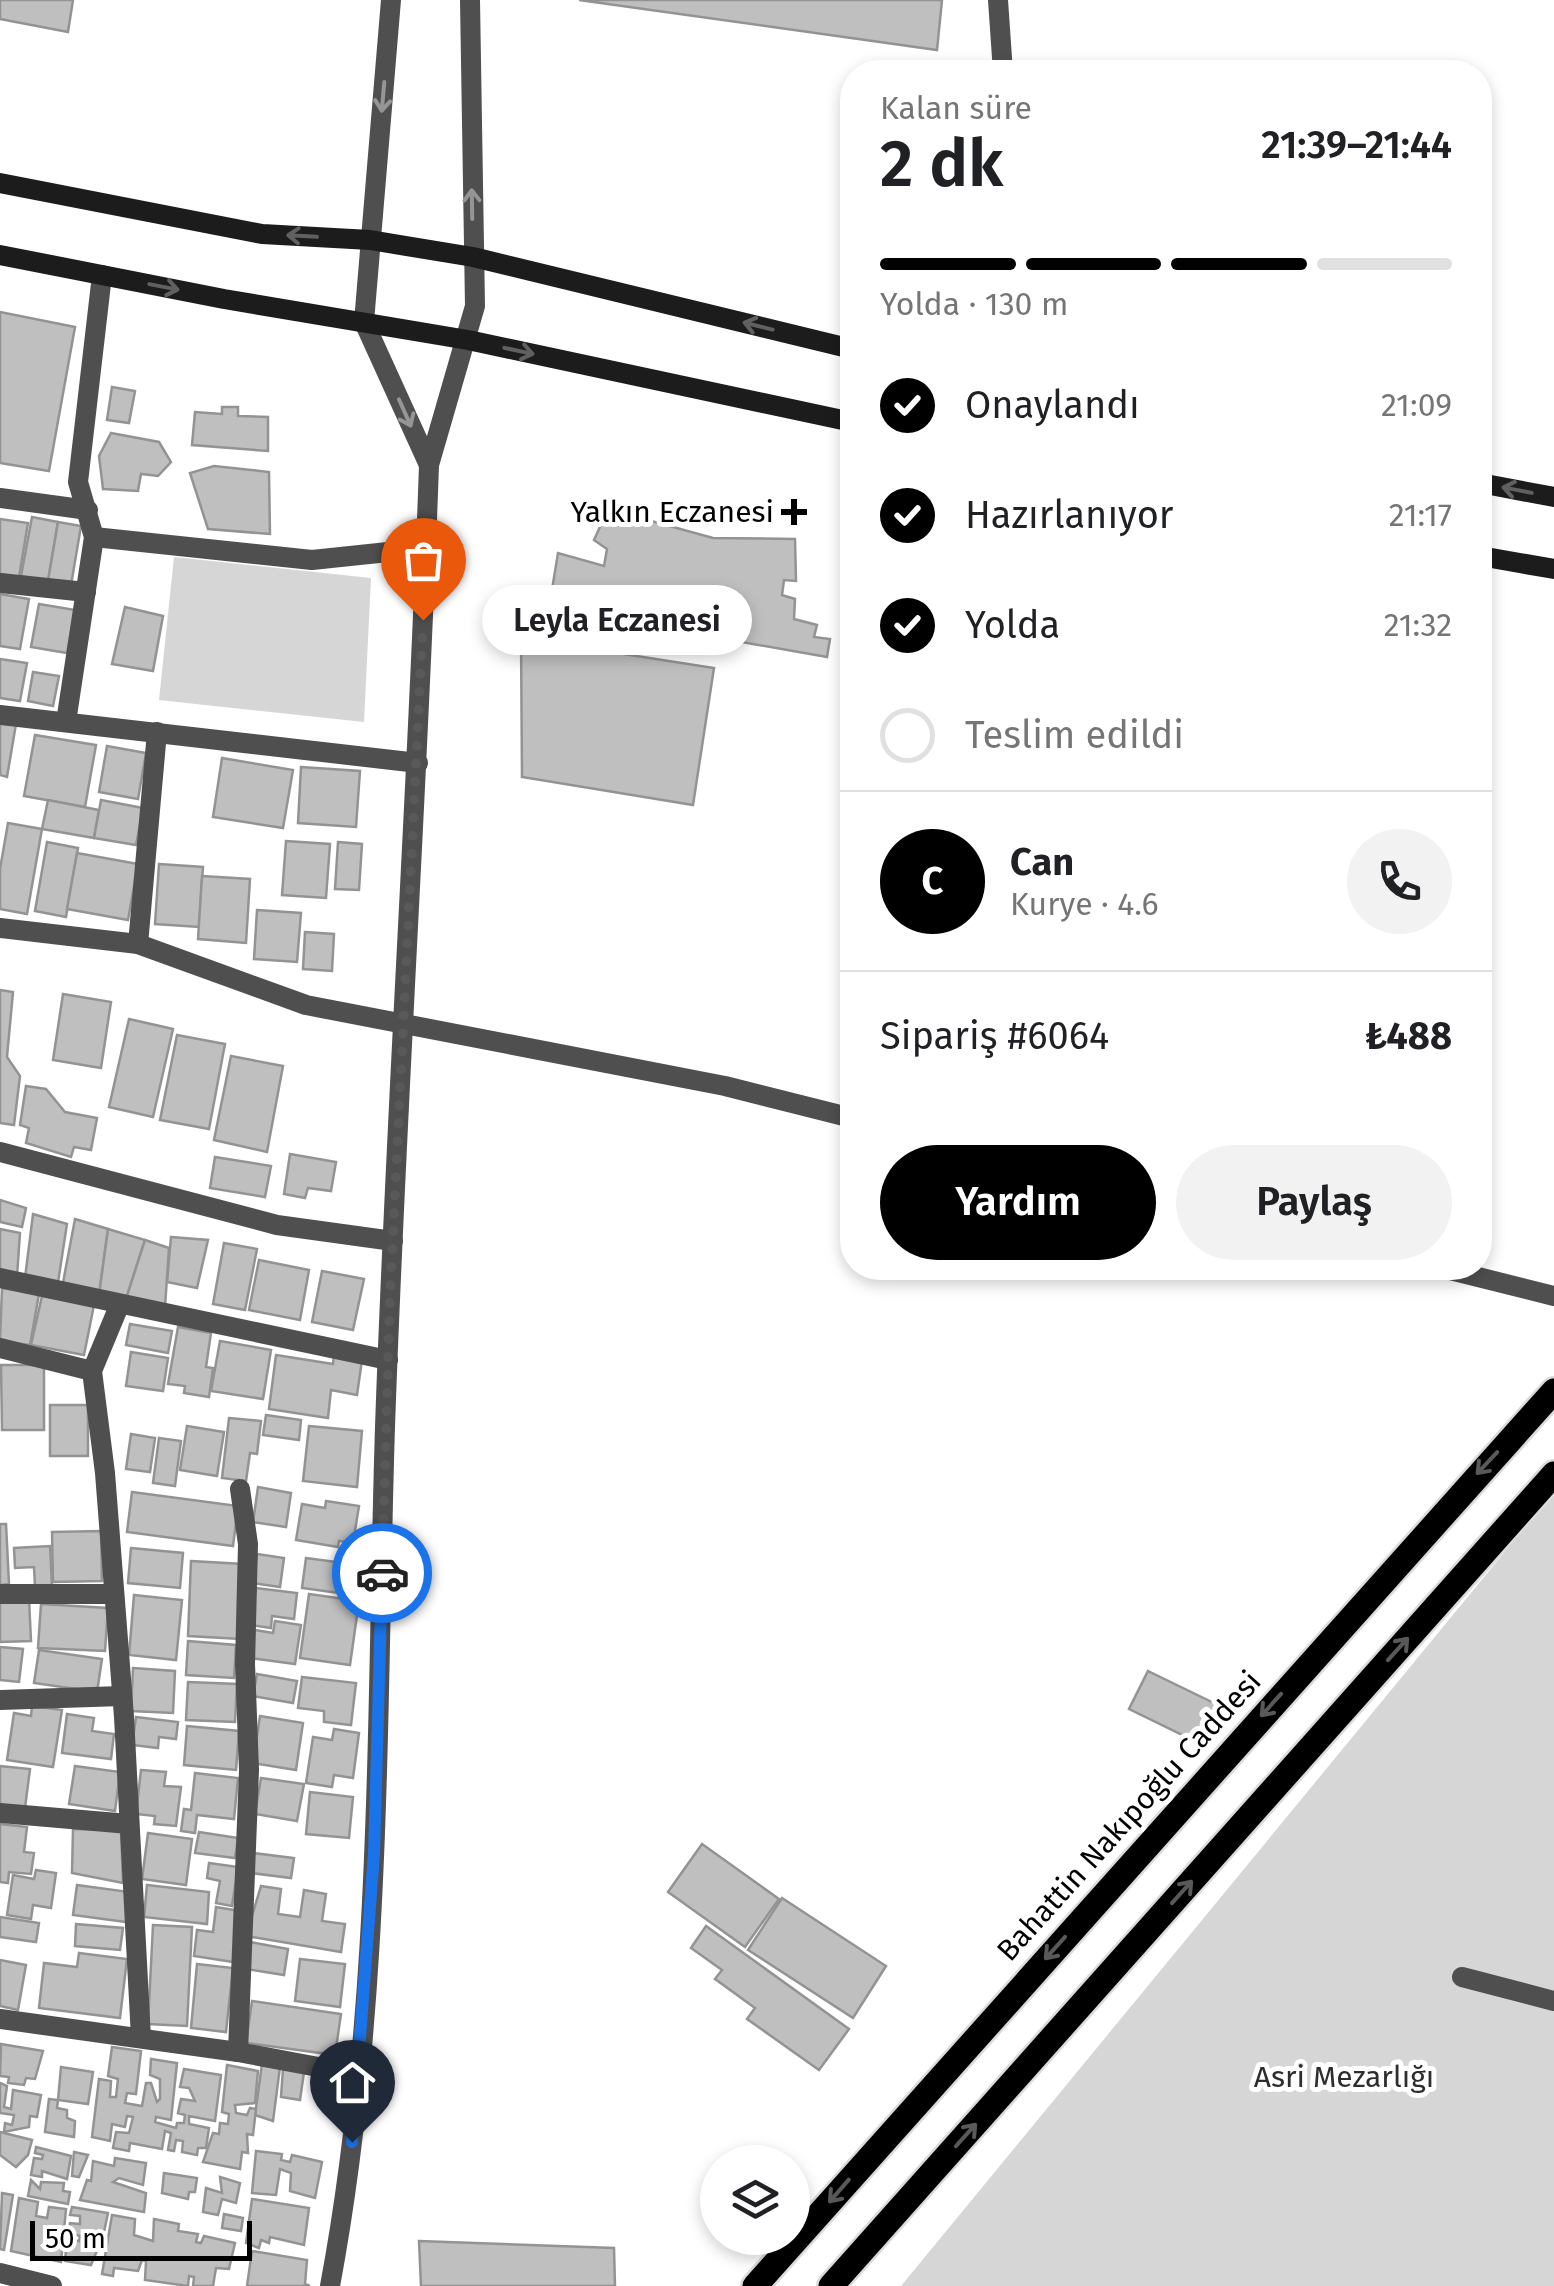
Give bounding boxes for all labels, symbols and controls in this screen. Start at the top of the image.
one-way arrow [373,81,392,113]
text: Kalan süre [880,89,1032,127]
text: 21:39–21:44 [1261,122,1452,168]
text: 2 dk [880,125,1003,203]
one-way arrow [463,188,482,220]
one-way arrow [287,226,319,245]
one-way arrow [147,279,179,298]
text: Yolda · 130 m [880,285,1068,323]
one-way arrow [743,316,775,334]
one-way arrow [502,343,534,362]
icon: check [880,378,935,433]
text: Onaylandı [965,382,1140,428]
text: 21:09 [1381,386,1452,424]
one-way arrow [397,397,415,427]
one-way arrow [1502,479,1534,498]
icon: check [880,488,935,543]
text: Hazırlanıyor [965,492,1174,538]
place label: Yalkın Eczanesi [571,494,774,530]
text: 21:17 [1389,496,1452,534]
marker: Yalkın Eczanesi [783,501,805,523]
pin [381,518,466,621]
icon: bag [396,533,451,588]
callout: Leyla Eczanesi [483,585,753,655]
icon: check [880,598,935,653]
text: Leyla Eczanesi [513,601,721,639]
text: Yolda [965,602,1060,648]
text: 21:32 [1384,606,1452,644]
text: Teslim edildi [965,712,1184,758]
button: phone [1347,829,1452,934]
text: Can [1010,839,1074,885]
text: C [922,858,943,904]
text: Kurye · 4.6 [1010,885,1159,923]
text: Sipariş #6064 [880,1013,1109,1059]
text: ₺488 [1365,1013,1452,1059]
button: Yardım [880,1145,1156,1260]
button: Paylaş [1176,1145,1452,1260]
one-way arrow [1475,1450,1499,1474]
courier [332,1523,432,1623]
icon: car [355,1546,410,1601]
one-way arrow [1387,1637,1410,1662]
street label: Bahattin Nakıpoğlu Caddesi [989,1664,1269,1968]
one-way arrow [1259,1692,1282,1717]
one-way arrow [1170,1880,1193,1905]
one-way arrow [1043,1935,1066,1960]
pin [310,2040,395,2143]
icon: home [325,2055,380,2110]
park label: Asri Mezarlığı [1254,2059,1434,2095]
one-way arrow [954,2123,977,2148]
map controls [700,2145,810,2255]
button: layers [700,2145,810,2255]
one-way arrow [828,2178,851,2203]
scale bar [30,2216,252,2260]
text: 50 m [45,2222,106,2255]

